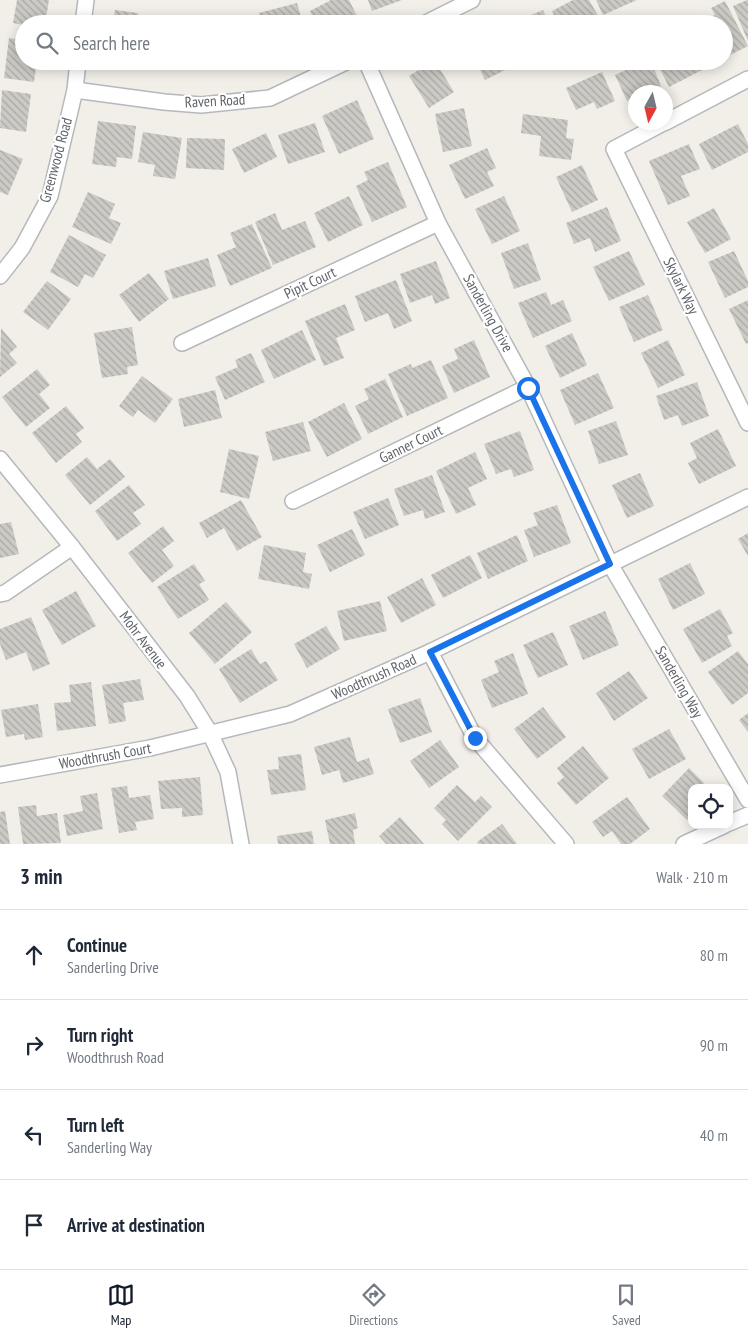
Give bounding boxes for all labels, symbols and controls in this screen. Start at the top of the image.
search box [15,15,733,70]
icon: search [33,29,61,57]
text: Search here [73,31,150,55]
north arrow [628,85,673,130]
street label: Raven Road [184,89,246,112]
street label: Greenwood Road [35,115,76,204]
street label: Skylark Way [660,254,704,318]
street label: Pipit Court [281,262,339,303]
street label: Sanderling Drive [459,271,518,355]
route start [517,377,540,400]
street label: Ganner Court [376,420,446,467]
street label: Mohr Avenue [116,607,171,672]
street label: Sanderling Way [651,642,708,721]
street label: Woodthrush Road [328,649,419,704]
route end [464,727,487,750]
street label: Woodthrush Court [57,738,152,773]
map controls [688,784,733,829]
button: locate [688,784,733,829]
text: 3 min [20,863,62,890]
text: Walk · 210 m [656,867,728,887]
text: Continue [67,933,127,957]
icon: ahead [20,941,48,969]
text: 80 m [700,945,728,965]
text: Sanderling Drive [67,957,159,977]
text: Turn right [67,1023,133,1047]
icon: right [20,1031,48,1059]
text: 90 m [700,1035,728,1055]
text: Woodthrush Road [67,1047,164,1067]
text: Turn left [67,1113,124,1137]
icon: left [20,1121,48,1149]
text: 40 m [700,1125,728,1145]
text: Sanderling Way [67,1137,152,1157]
icon: arrive [20,1211,48,1239]
text: Arrive at destination [67,1213,205,1237]
tab: Map [107,1281,135,1329]
tab: Directions [349,1281,398,1329]
tab: Saved [612,1281,641,1329]

